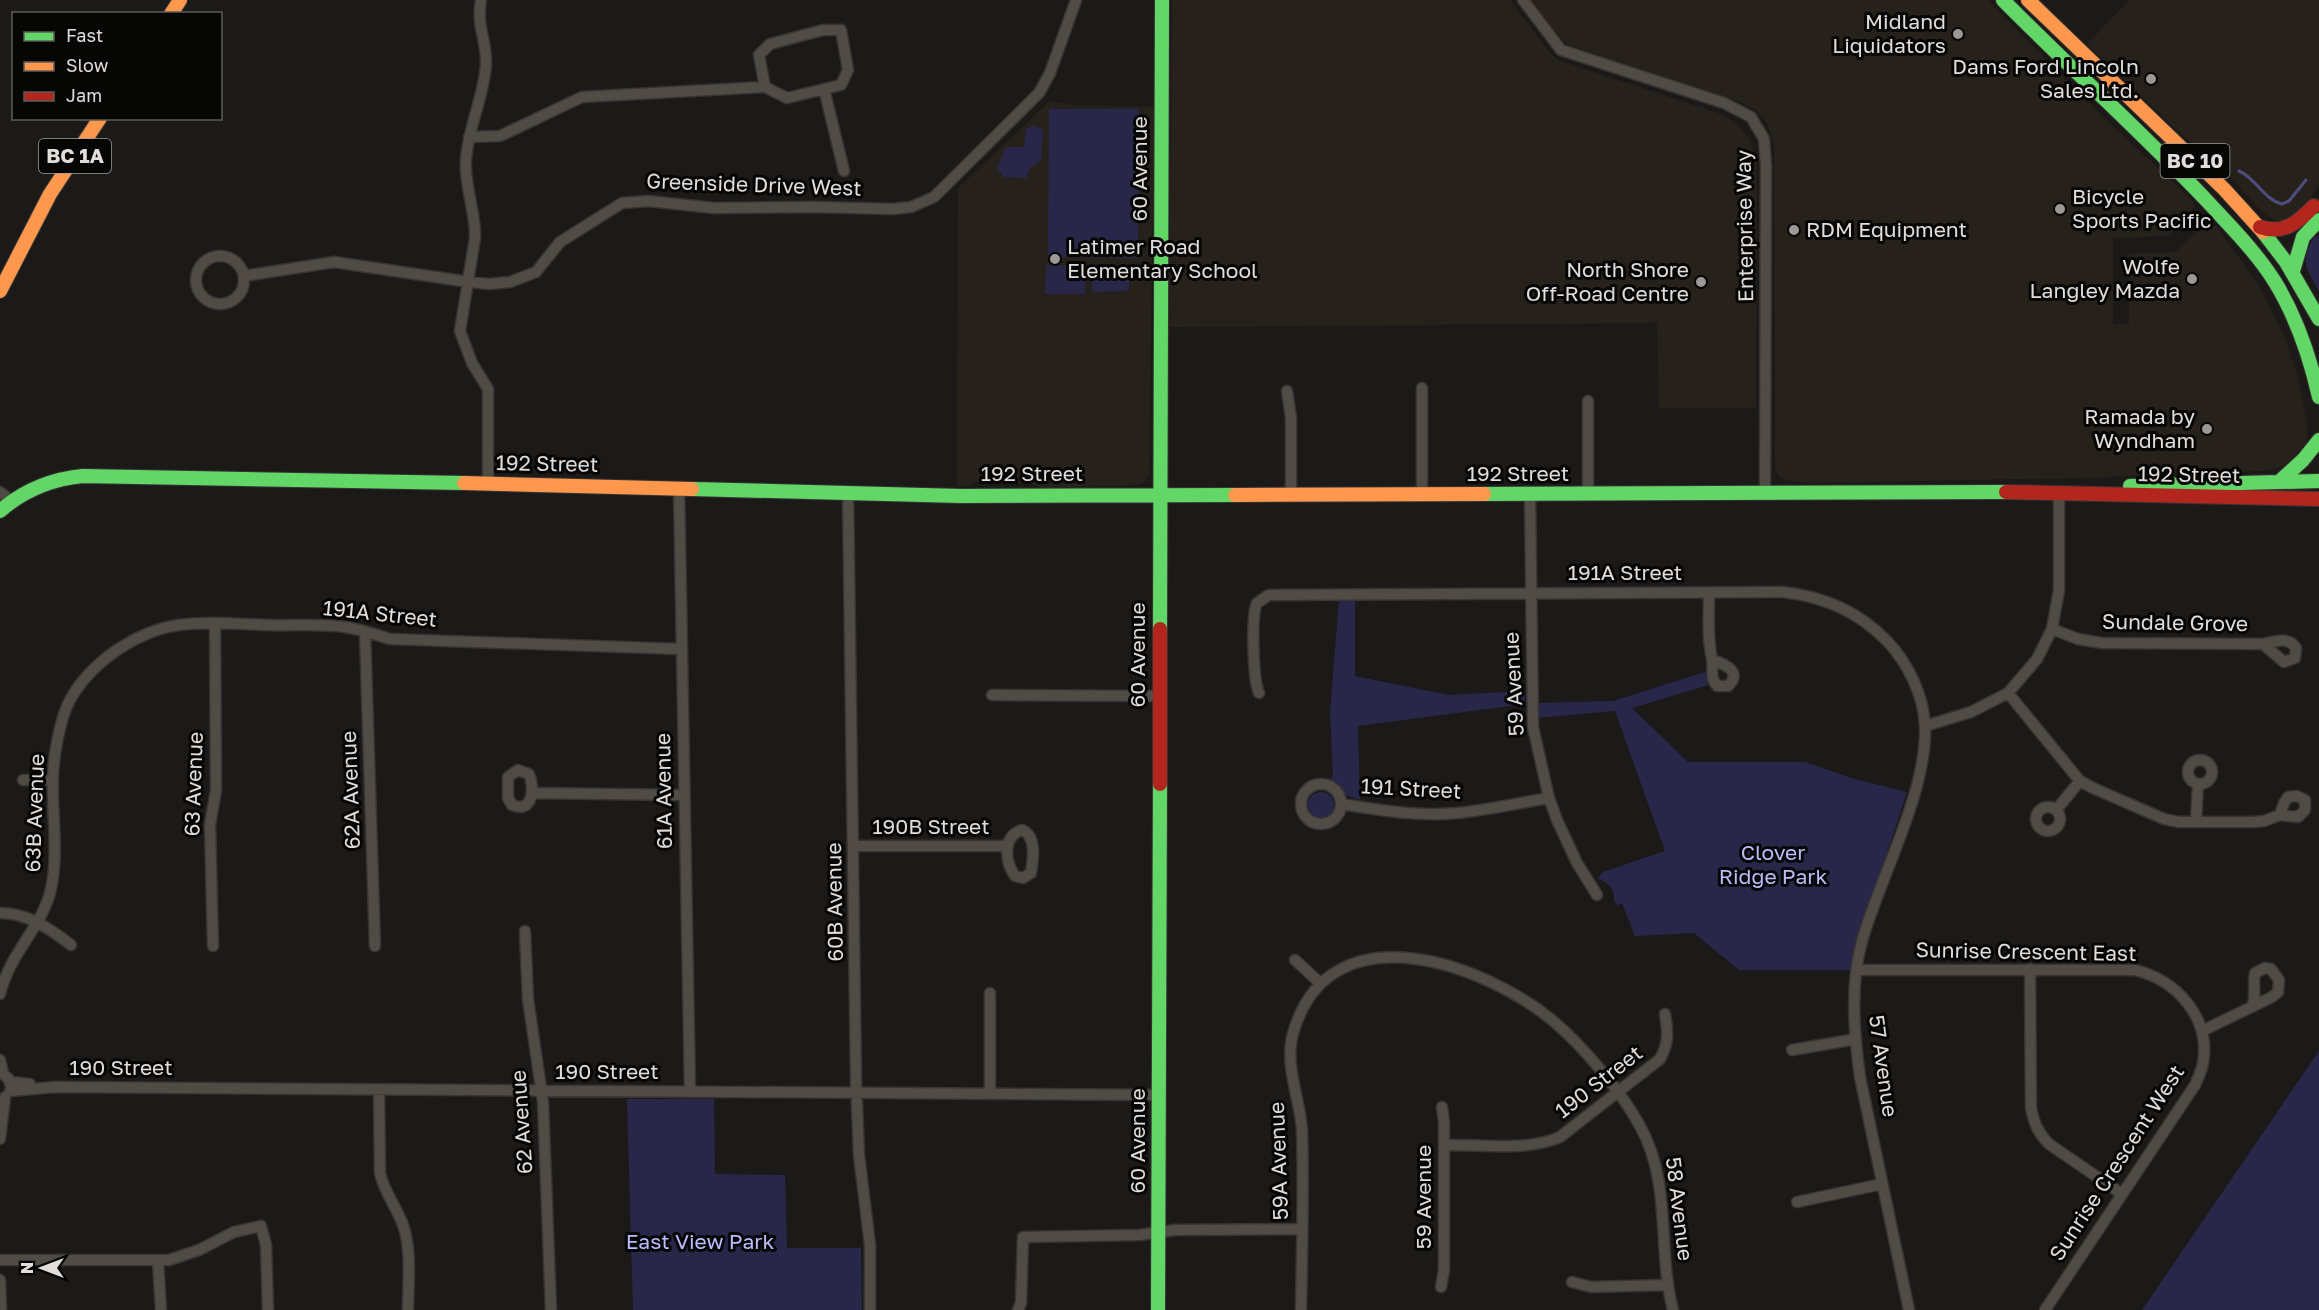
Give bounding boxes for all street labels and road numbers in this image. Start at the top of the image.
street label: 60 Avenue [1126,116,1152,222]
road number: BC 1A [39,139,111,173]
road number: BC 10 [2160,144,2230,178]
street label: Enterprise Way [1730,150,1758,302]
street label: Greenside Drive West [646,167,862,201]
street label: 192 Street [496,449,598,477]
street label: 192 Street [981,460,1083,486]
street label: 192 Street [1467,460,1569,486]
street label: 192 Street [2138,460,2240,488]
street label: 191A Street [1568,559,1682,585]
street label: 191A Street [322,594,438,632]
street label: 60 Avenue [1124,602,1150,708]
street label: Sundale Grove [2102,608,2248,636]
street label: 59 Avenue [1497,631,1529,737]
street label: 62A Avenue [335,730,365,850]
street label: 63 Avenue [178,731,208,837]
street label: 61A Avenue [649,733,677,849]
street label: 63B Avenue [19,753,49,873]
street label: 191 Street [1360,772,1462,804]
street label: 190B Street [872,813,990,839]
street label: 60B Avenue [820,842,848,962]
street label: Sunrise Crescent East [1915,936,2137,966]
street label: 57 Avenue [1864,1013,1904,1119]
street label: 190 Street [1550,1039,1647,1123]
street label: 190 Street [69,1054,173,1080]
street label: 190 Street [555,1058,659,1084]
street label: Sunrise Crescent West [2043,1060,2189,1265]
street label: 62 Avenue [504,1069,538,1175]
street label: 60 Avenue [1124,1088,1150,1194]
street label: 59A Avenue [1263,1101,1293,1221]
street label: 59 Avenue [1410,1145,1436,1249]
street label: 58 Avenue [1661,1155,1699,1262]

